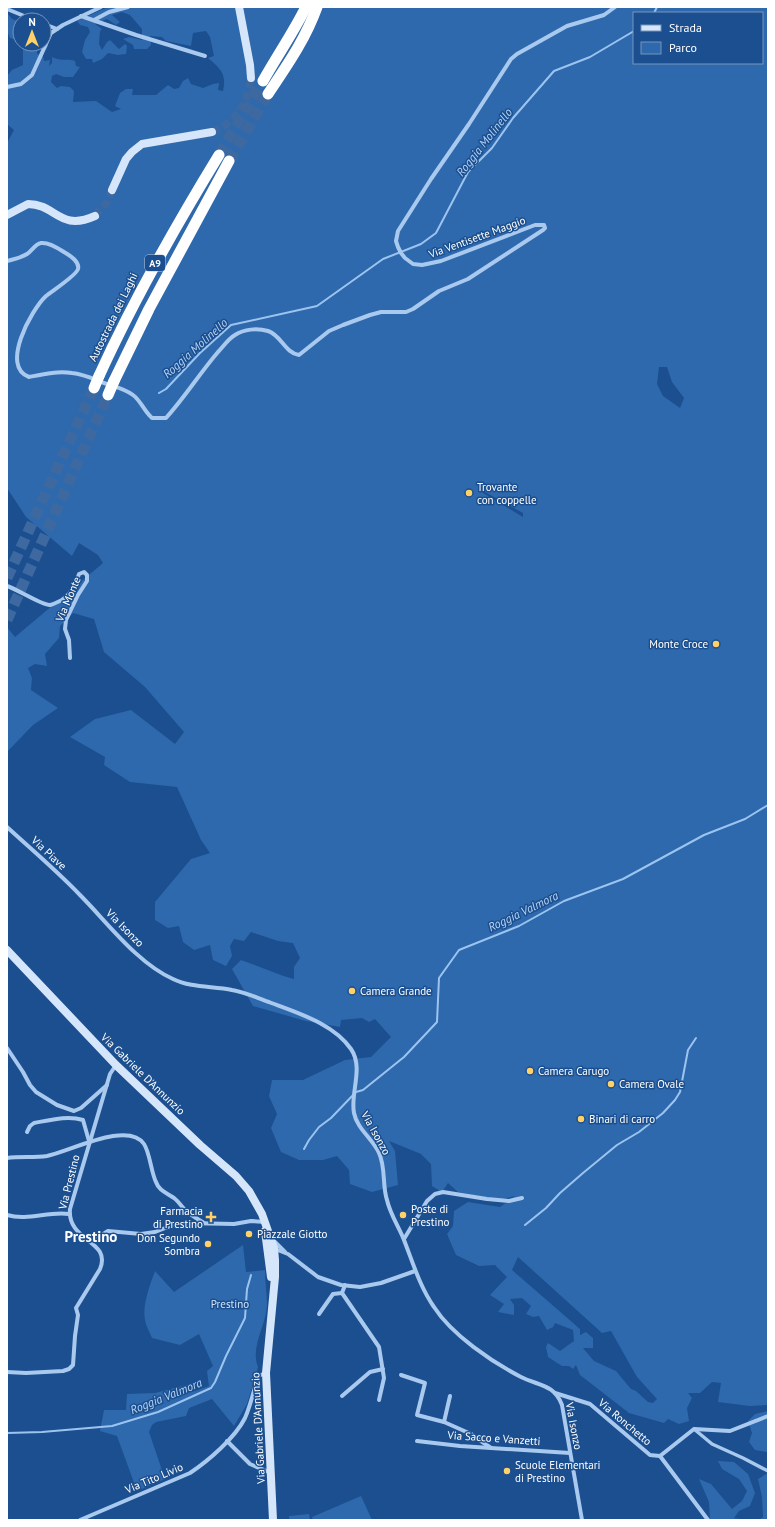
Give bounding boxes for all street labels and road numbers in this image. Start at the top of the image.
street label: Via Ventisette Maggio [426,213,527,261]
road number: A9 [145,255,165,271]
street label: Autostrada dei Laghi [85,270,141,364]
street label: Via Monte [52,574,84,624]
street label: Via Piave [28,833,70,873]
street label: Via Isonzo [102,905,147,950]
street label: Via Gabriele D'Annunzio [97,1029,188,1118]
street label: Via Isonzo [358,1108,394,1157]
street label: Via Prestino [55,1153,83,1212]
street label: Via Gabriele D'Annunzio [248,1372,268,1485]
street label: Via Ronchetto [595,1395,655,1448]
street label: Via Isonzo [562,1400,585,1451]
street label: Via Sacco e Vanzetti [446,1428,541,1448]
street label: Via Tito Livio [122,1459,185,1497]

